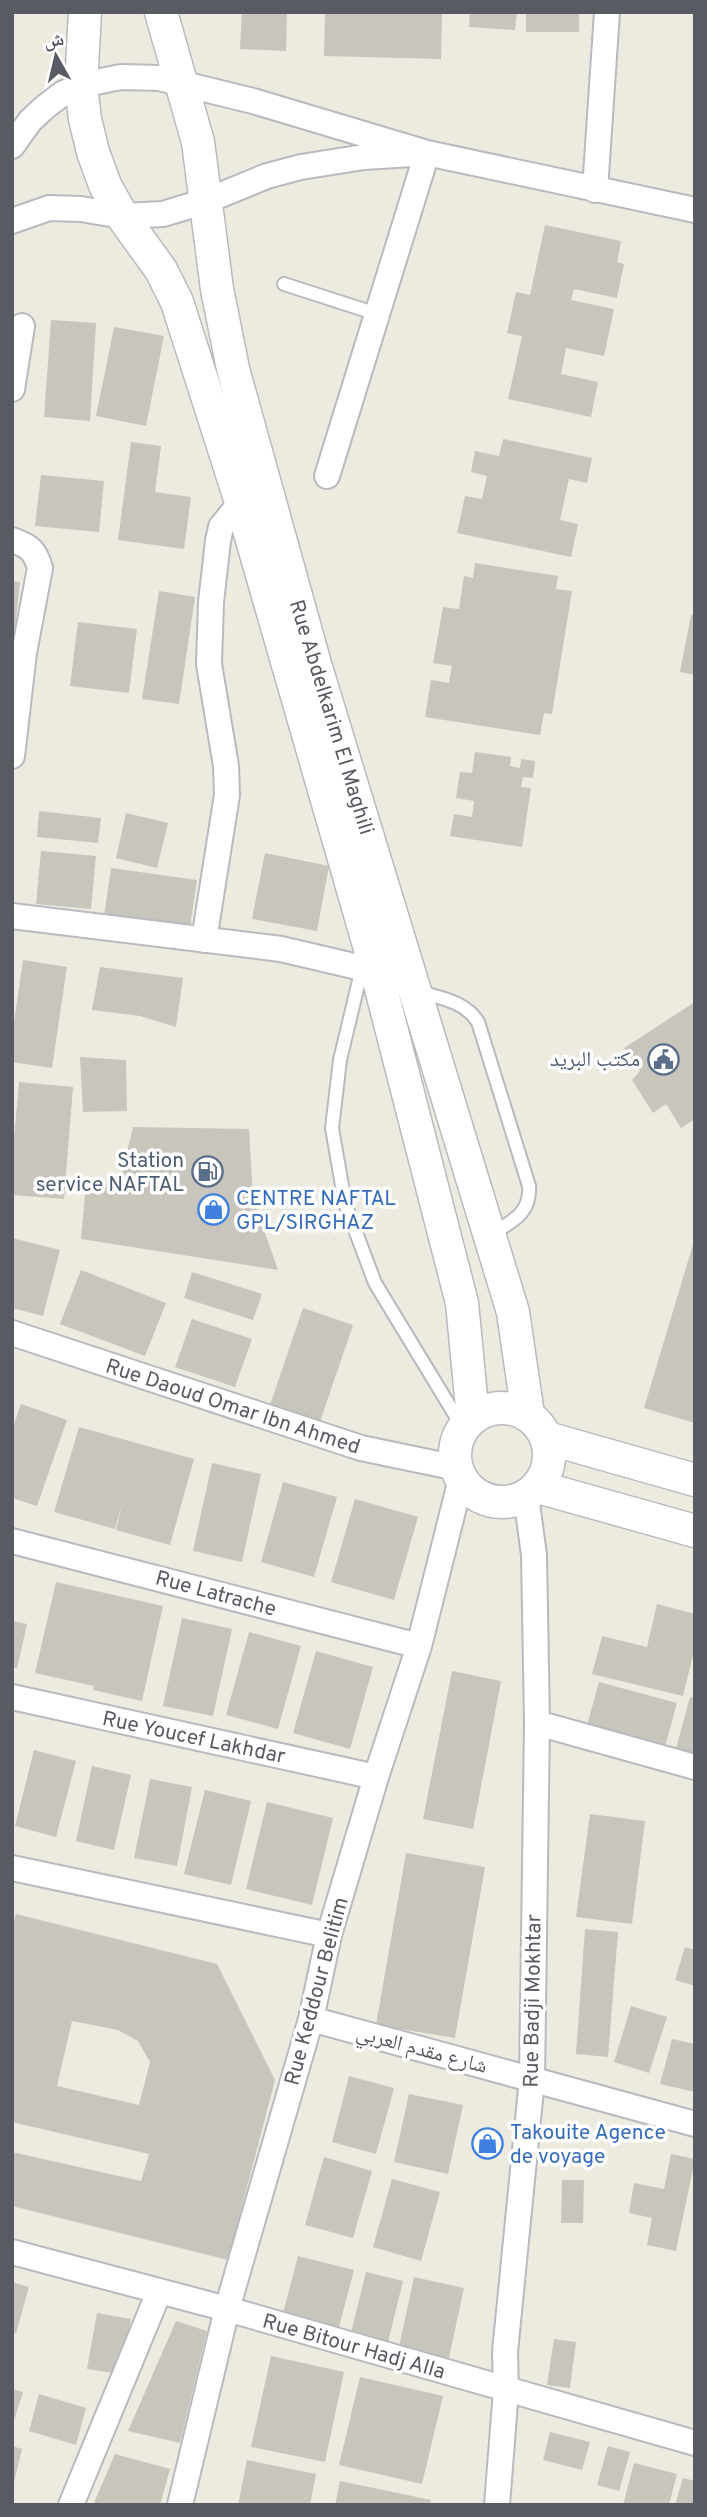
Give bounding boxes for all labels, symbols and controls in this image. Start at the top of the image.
north arrow [21,21,91,91]
text: ش [42,28,66,54]
street label: Rue Abdelkarim El Maghili [282,597,379,838]
public building icon: مكتب البريد [646,1042,680,1076]
place label: مكتب البريد [550,1047,640,1074]
place label: Station service NAFTAL [36,1148,184,1199]
fuel station icon: Station service NAFTAL [190,1155,224,1189]
place label: CENTRE NAFTAL GPL/SIRGHAZ [236,1186,396,1237]
shop icon: CENTRE NAFTAL GPL/SIRGHAZ [196,1193,230,1227]
street label: Rue Daoud Omar Ibn Ahmed [102,1353,363,1461]
street label: Rue Latrache [152,1565,279,1624]
street label: Rue Youcef Lakhdar [100,1706,288,1771]
street label: Rue Keddour Belitim [279,1894,356,2088]
street label: Rue Badji Mokhtar [518,1914,549,2088]
street label: شارع مقدم العربي [353,2020,490,2082]
place label: Takouite Agence de voyage [510,2120,666,2171]
shop icon: Takouite Agence de voyage [470,2127,504,2161]
street label: Rue Bitour Hadj Alla [259,2308,448,2386]

